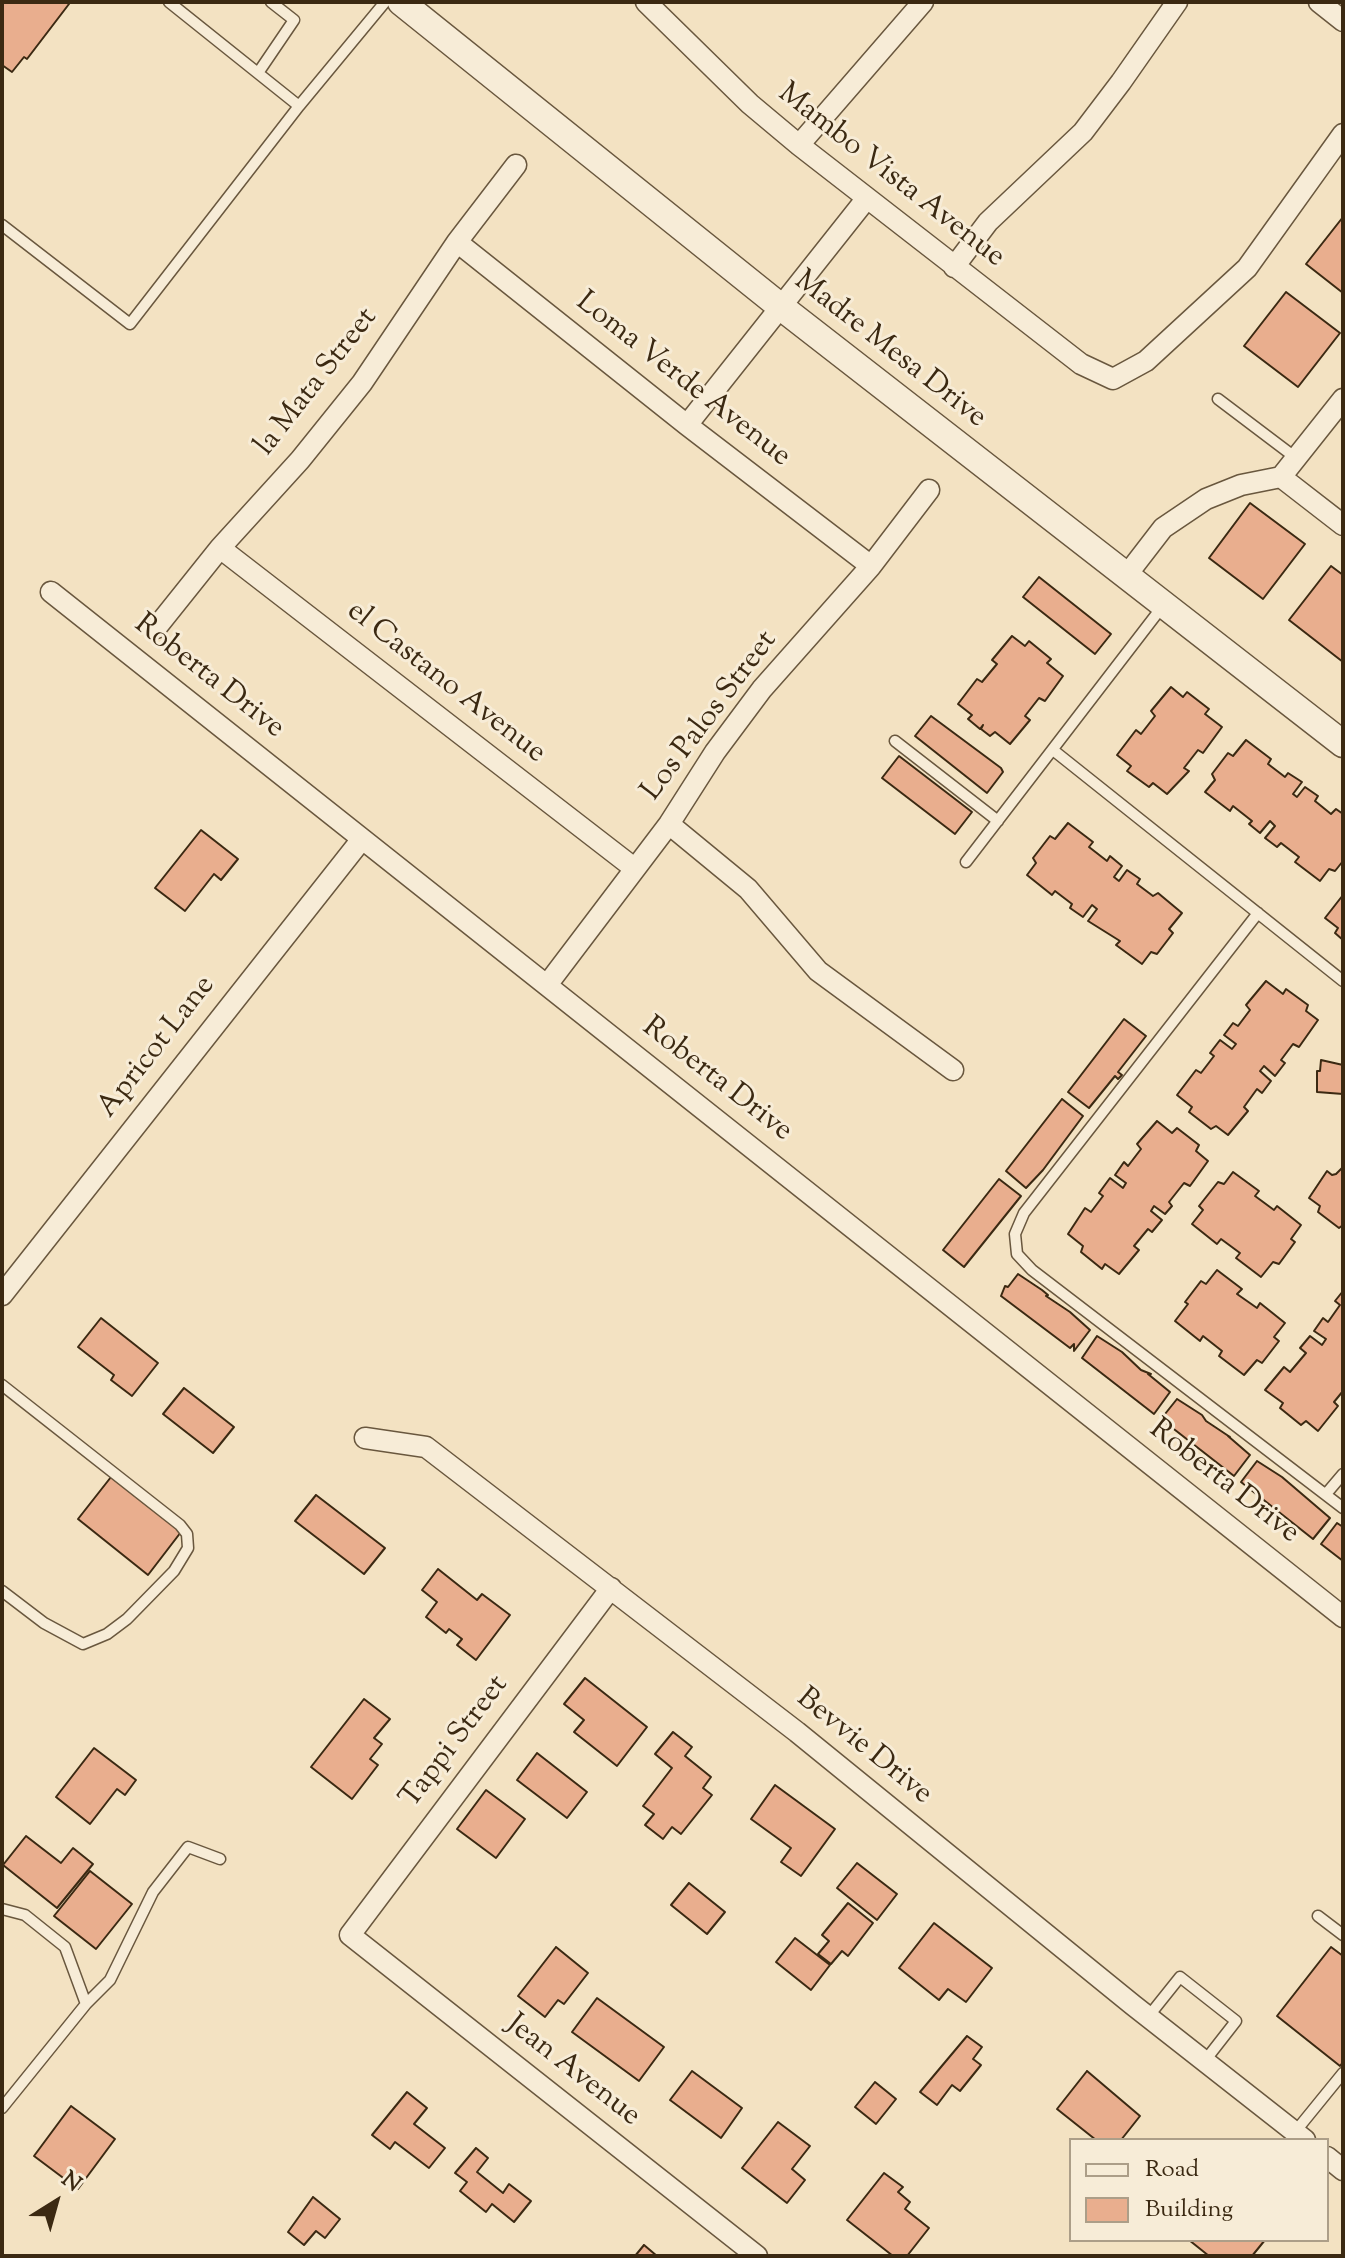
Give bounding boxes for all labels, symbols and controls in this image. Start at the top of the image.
street label: Mambo Vista Avenue [769,77,1011,277]
street label: Madre Mesa Drive [786,265,992,437]
street label: Loma Verde Avenue [567,286,797,476]
street label: la Mata Street [249,302,387,464]
street label: el Castano Avenue [338,595,552,773]
street label: Roberta Drive [126,608,290,748]
street label: Los Palos Street [636,625,786,809]
street label: Apricot Lane [91,970,225,1126]
street label: Roberta Drive [634,1011,798,1151]
street label: Roberta Drive [1141,1413,1305,1553]
street label: Tappi Street [394,1669,518,1817]
street label: Bevvie Drive [788,1682,938,1814]
street label: Jean Avenue [498,2008,646,2136]
legend [1069,2138,1329,2242]
text: Road [1145,2153,1199,2187]
north arrow [16,2162,96,2242]
text: N [54,2165,87,2201]
text: Building [1145,2193,1233,2227]

